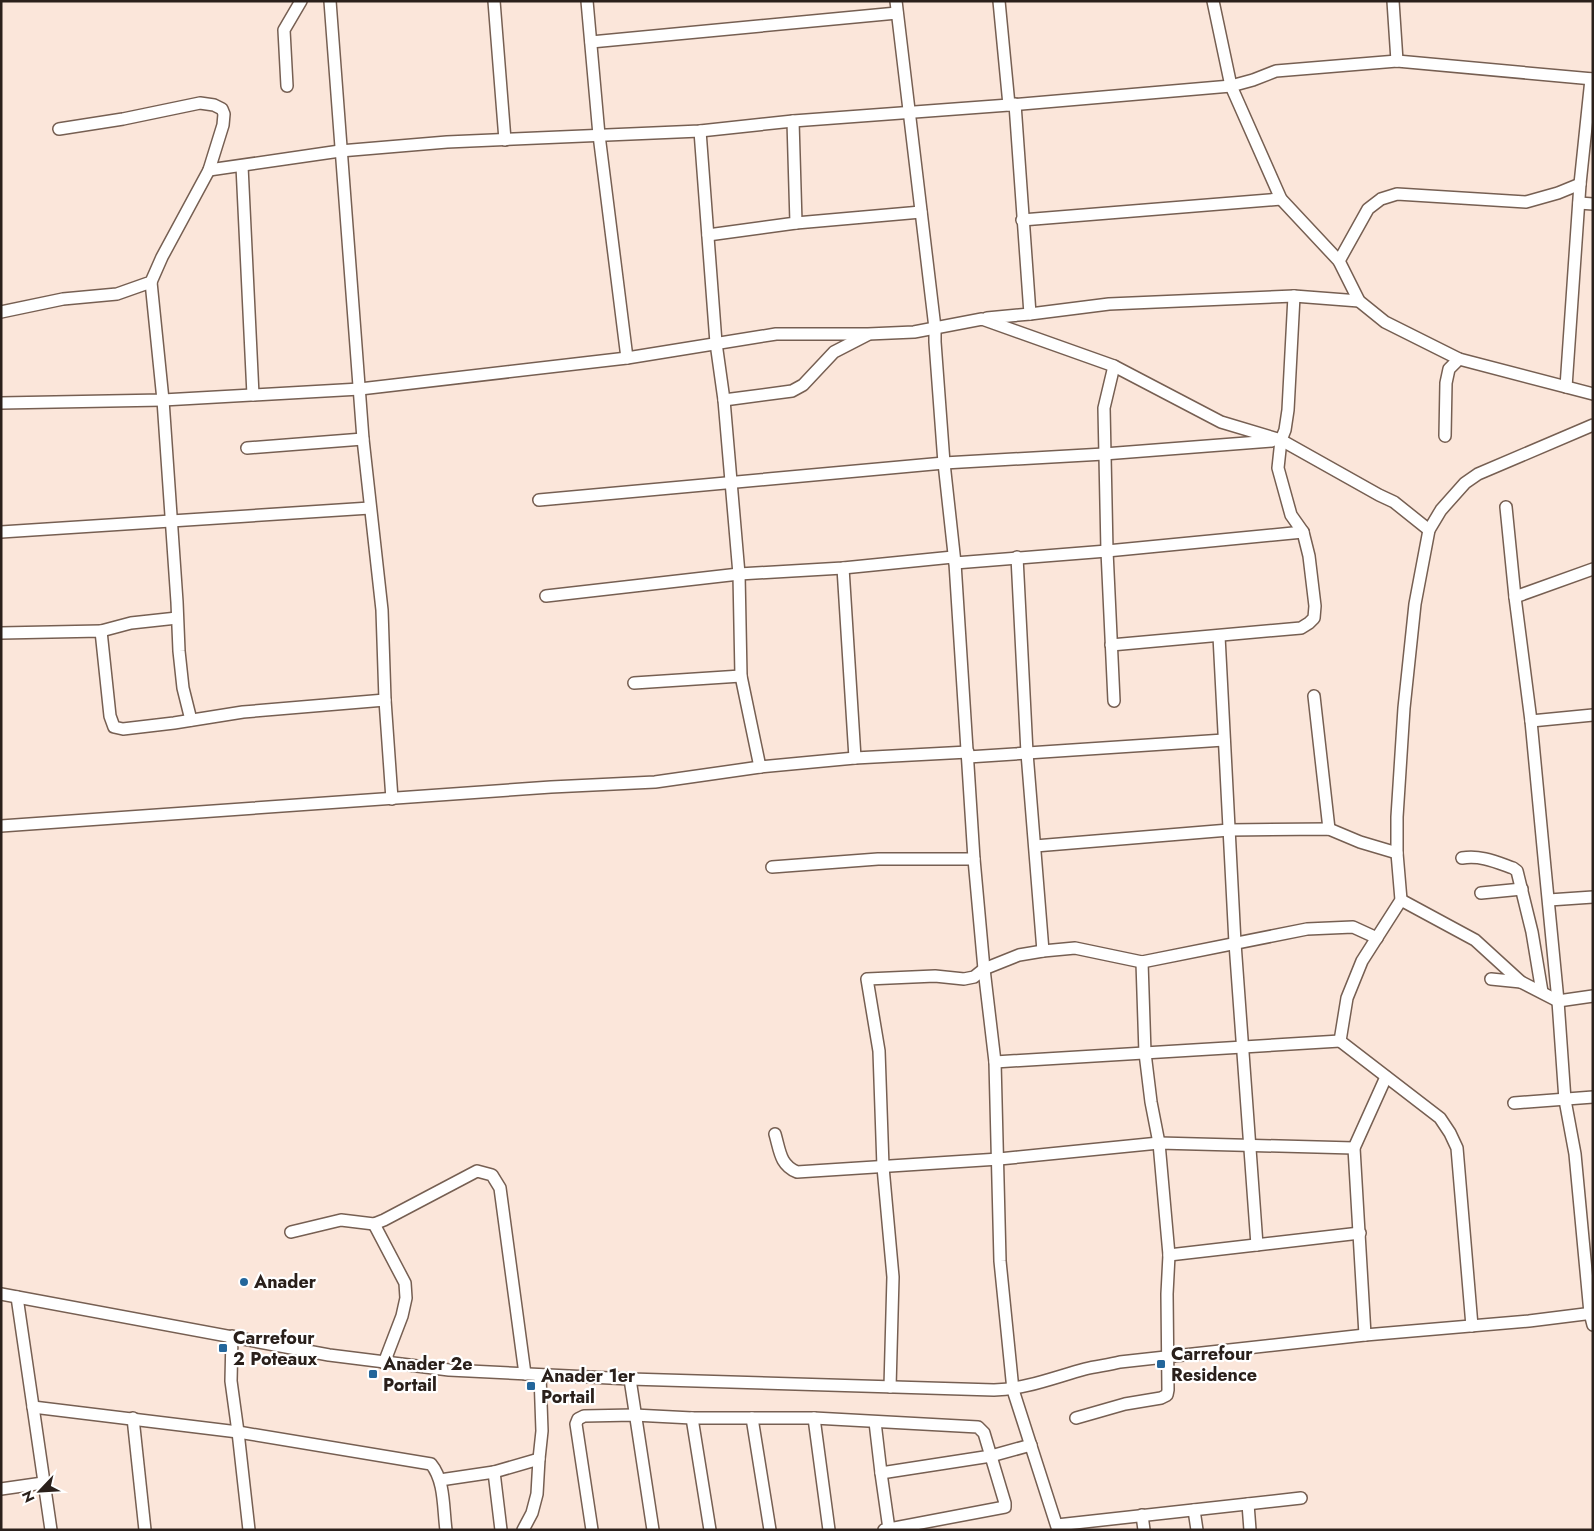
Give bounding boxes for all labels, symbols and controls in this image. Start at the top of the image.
place label: Anader [253,1269,317,1295]
marker: Anader [238,1276,250,1288]
place label: Carrefour 2 Poteaux [233,1325,318,1372]
place label: Carrefour Residence [1171,1341,1257,1388]
marker: Carrefour 2 Poteaux [217,1342,229,1354]
place label: Anader 2e Portail [382,1351,473,1398]
marker: Carrefour Residence [1155,1358,1167,1370]
place label: Anader 1er Portail [540,1363,636,1410]
marker: Anader 2e Portail [367,1368,379,1380]
marker: Anader 1er Portail [525,1380,537,1392]
north arrow [15,1466,65,1516]
text: N [17,1487,40,1506]

